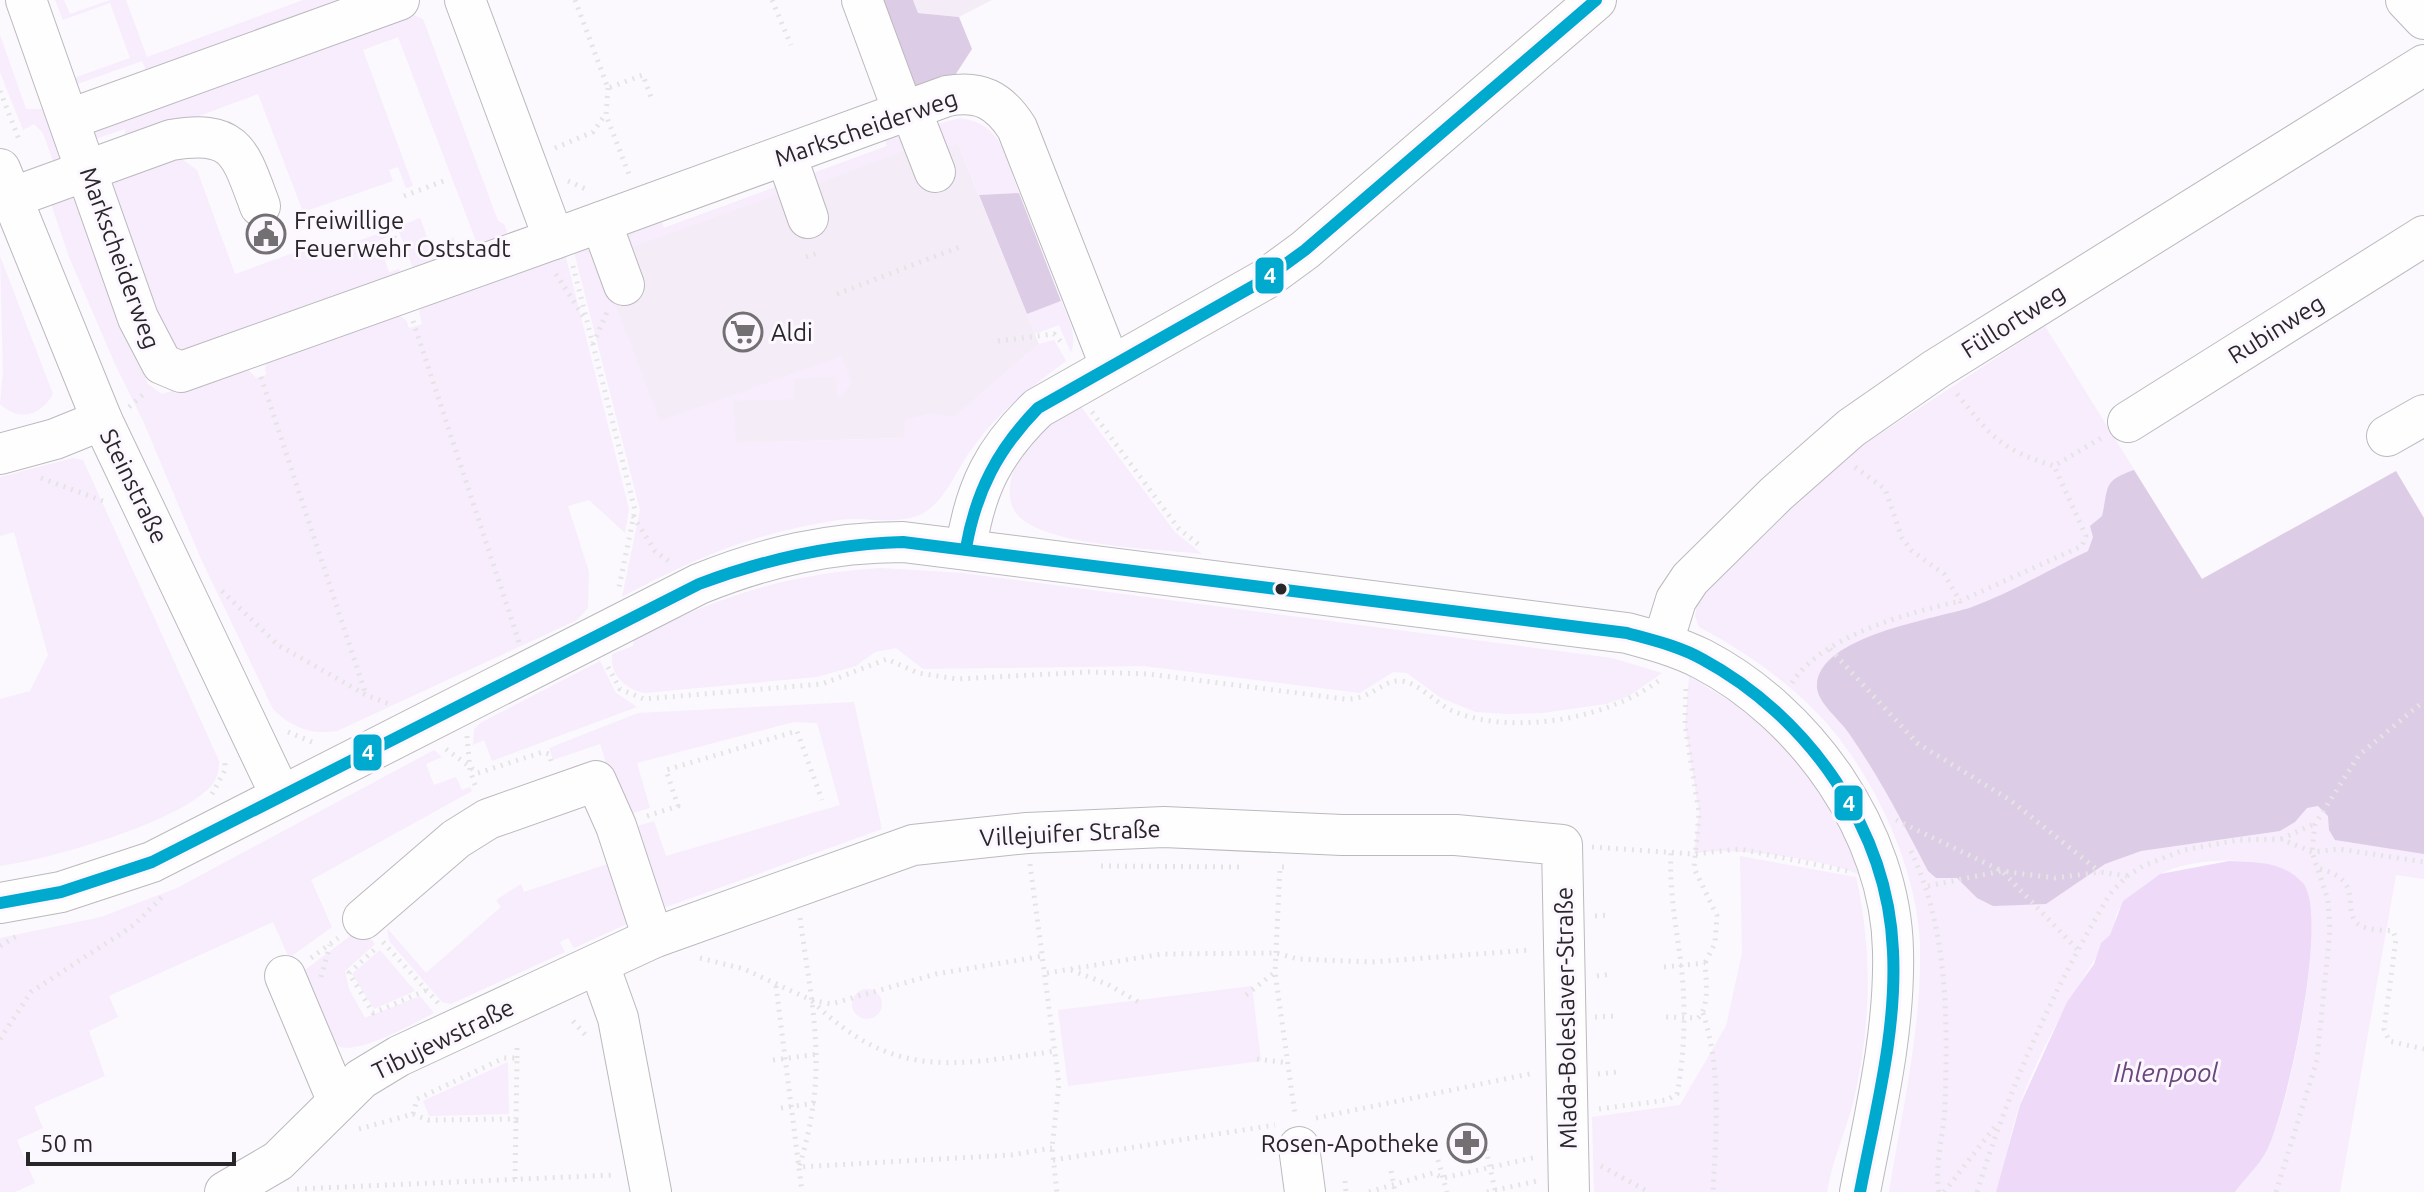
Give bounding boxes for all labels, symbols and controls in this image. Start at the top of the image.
street label: Markscheiderweg [771,84,961,172]
street label: Markscheiderweg [75,164,165,352]
place label: Freiwillige Feuerwehr Oststadt [294,207,511,262]
public building icon: Freiwillige Feuerwehr Oststadt [245,213,287,255]
line badge: 4 [1254,256,1285,295]
text: 4 [1264,262,1276,287]
street label: Füllortweg [1956,279,2070,363]
street label: Rubinweg [2223,289,2329,369]
supermarket icon: Aldi [722,311,764,353]
place label: Aldi [771,319,813,346]
street label: Steinstraße [95,424,173,548]
unlabelled marker [1273,581,1289,597]
line badge: 4 [352,733,383,772]
text: 4 [362,739,374,764]
line badge: 4 [1833,784,1864,822]
text: 4 [1843,790,1855,815]
street label: Villejuifer Straße [979,815,1161,851]
street label: Mlada-Boleslaver-Straße [1550,887,1582,1149]
street label: Tibujewstraße [368,993,518,1085]
water label: Ihlenpool [2113,1058,2219,1087]
scale bar [28,1116,234,1166]
pharmacy icon: Rosen-Apotheke [1446,1122,1488,1164]
text: 50 m [40,1130,93,1157]
place label: Rosen-Apotheke [1261,1130,1439,1157]

